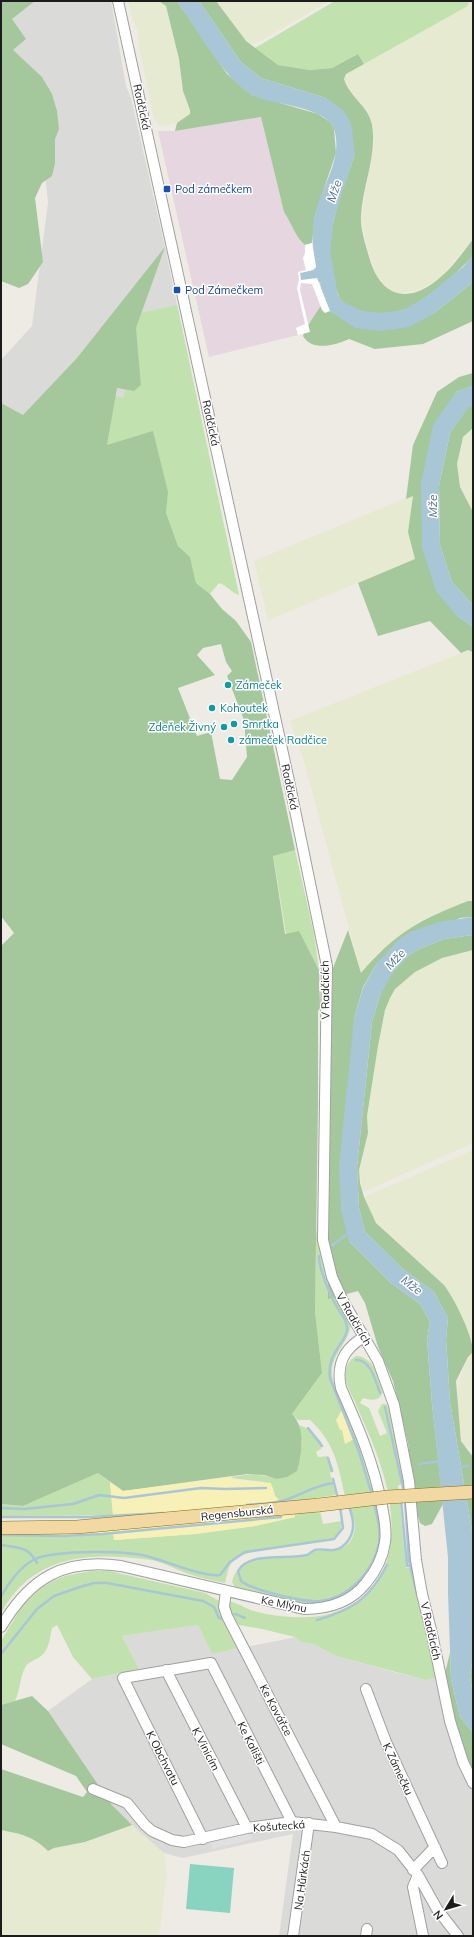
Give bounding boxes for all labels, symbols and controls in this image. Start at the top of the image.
street label: Radčická [130,83,154,131]
water label: Mže [323,177,345,204]
place label: Pod zámečkem [175,182,252,196]
marker: Pod zámečkem [162,184,172,194]
place label: Pod Zámečkem [185,283,263,297]
marker: Pod Zámečkem [172,285,182,295]
street label: Radčická [199,399,223,447]
water label: Mže [425,494,440,517]
place label: Zámeček [236,678,282,692]
marker: Zámeček [223,680,233,690]
place label: Kohoutek [220,701,268,715]
marker: Kohoutek [207,703,217,713]
place label: Smrtka [242,717,279,731]
marker: Smrtka [229,719,239,729]
place label: Zdeňek Živný [149,720,216,734]
marker: Zdeňek Živný [219,722,229,732]
place label: zámeček Radčice [239,733,327,747]
marker: zámeček Radčice [226,735,236,745]
street label: Radčická [278,763,302,811]
water label: Mže [382,945,409,973]
street label: V Radčicích [317,960,333,1020]
water label: Mže [398,1272,426,1298]
street label: V Radčicích [333,1290,375,1348]
street label: Regensburská [200,1502,274,1524]
street label: Ke Mlýnu [260,1593,308,1615]
street label: V Radčicích [418,1601,444,1661]
street label: Ke Kovářce [257,1682,295,1738]
street label: Ke Kališti [234,1719,268,1767]
street label: K Vinicím [189,1725,223,1773]
street label: K Obchvatu [143,1728,183,1788]
street label: K Zámečku [380,1741,416,1797]
street label: Košutecká [252,1817,306,1835]
street label: Na Hůrkách [291,1849,313,1911]
north arrow [426,1889,466,1929]
text: N [430,1908,446,1923]

